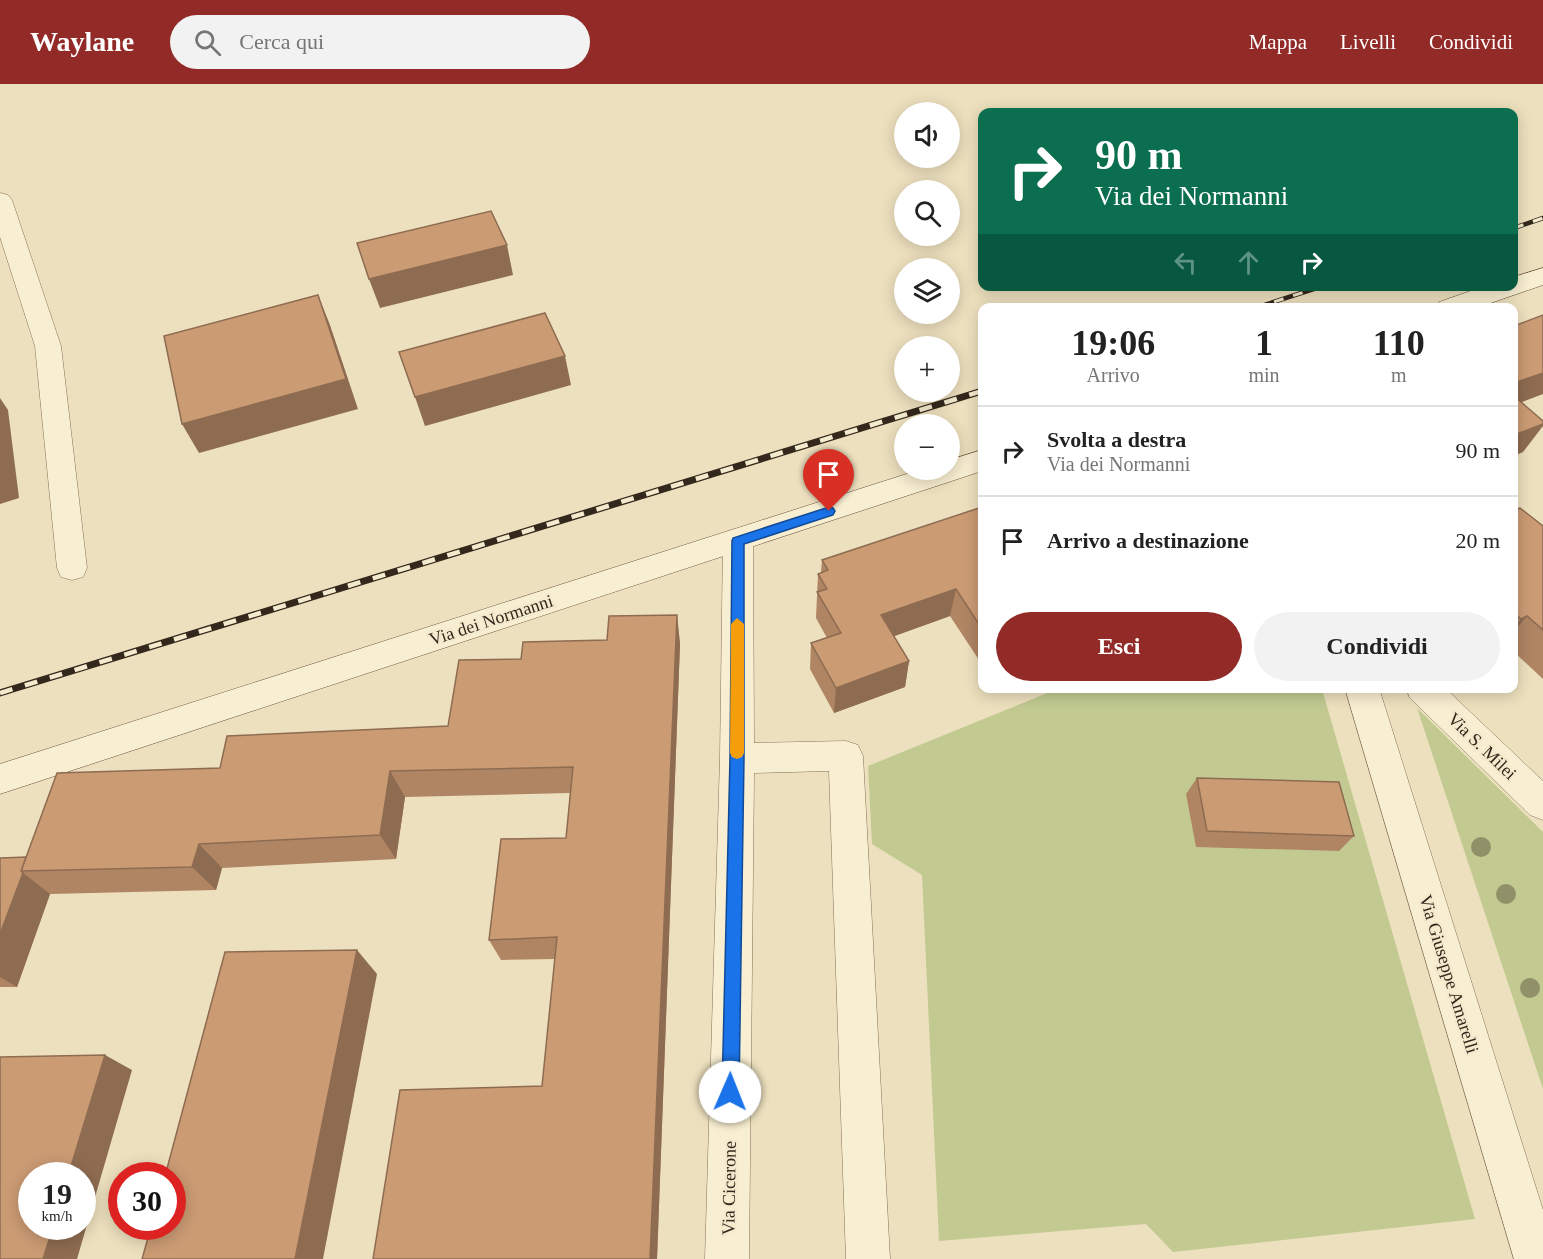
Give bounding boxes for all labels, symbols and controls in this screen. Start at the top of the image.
search box [170,15,590,69]
text: Waylane [30,26,134,57]
icon: search [191,26,224,59]
text: Cerca qui [239,29,324,54]
text: Mappa [1249,30,1307,54]
text: Livelli [1340,30,1396,54]
text: Condividi [1429,30,1513,54]
map controls [894,102,960,480]
button: sound [894,102,960,168]
icon: right [996,132,1074,210]
text: 90 m [1095,132,1183,178]
button: search [894,180,960,246]
text: Via dei Normanni [1095,181,1288,211]
icon: left [1169,246,1202,279]
icon: ahead [1232,246,1265,279]
icon: right [1295,246,1328,279]
button: layers [894,258,960,324]
text: 19:06 [1071,323,1155,363]
text: 1 [1255,323,1273,363]
text: 110 [1373,323,1425,363]
button: + [894,336,960,402]
text: Arrivo [1087,364,1140,386]
text: min [1248,364,1280,386]
text: m [1391,364,1407,386]
button: − [894,414,960,480]
text: Svolta a destra [1047,427,1186,452]
icon: right [996,435,1029,468]
text: 90 m [1455,438,1500,463]
pin [803,449,854,511]
text: Via dei Normanni [1047,453,1190,475]
icon: arrive [812,458,845,491]
icon: arrive [996,525,1029,558]
text: Arrivo a destinazione [1047,528,1249,553]
text: 20 m [1455,528,1500,553]
street label: Via dei Normanni [427,591,555,649]
button: Esci [996,612,1242,681]
button: Condividi [1254,612,1500,681]
street label: Via S. Milei [1444,708,1520,784]
street label: Via Giuseppe Amarelli [1415,892,1483,1056]
position arrow [698,1060,762,1124]
street label: Via Cicerone [718,1141,740,1235]
speed limit sign: 30 [108,1162,186,1240]
text: 19 [42,1177,72,1210]
text: km/h [42,1208,72,1224]

